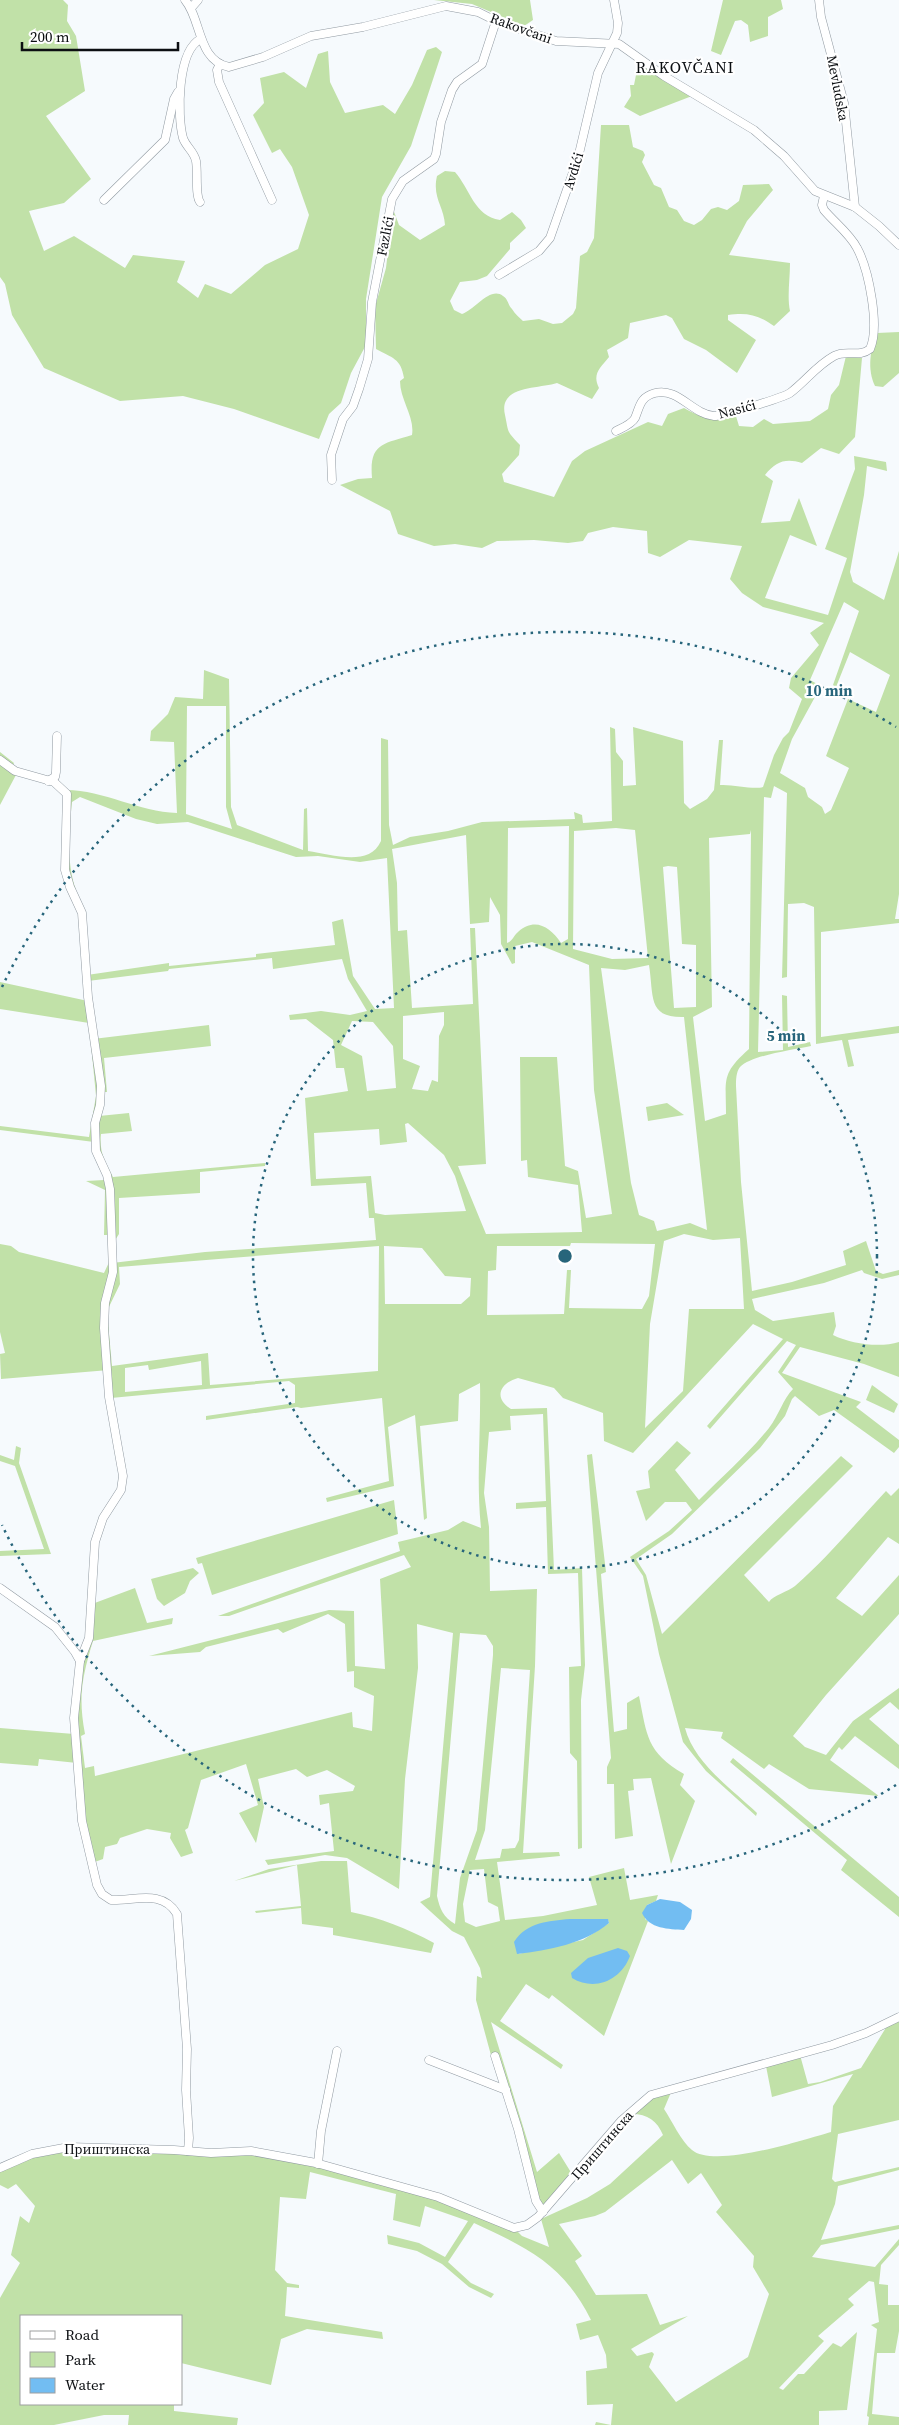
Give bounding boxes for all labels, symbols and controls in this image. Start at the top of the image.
street label: Rakovčani [487,8,555,48]
scale bar [22,20,179,52]
text: 200 m [30,26,70,47]
street label: Mevludska [822,53,854,124]
district label: RAKOVČANI [636,56,734,78]
street label: Avdići [558,150,588,192]
street label: Fazlići [371,214,399,258]
street label: Nasići [716,394,758,424]
text: 10 min [805,680,853,701]
text: 5 min [767,1025,805,1046]
centre of rings [556,1247,574,1265]
street label: Приштинска [566,2105,638,2184]
street label: Приштинска [64,2139,151,2159]
legend [20,2315,182,2405]
text: Road [65,2324,99,2345]
text: Park [65,2349,97,2370]
text: Water [65,2374,106,2395]

